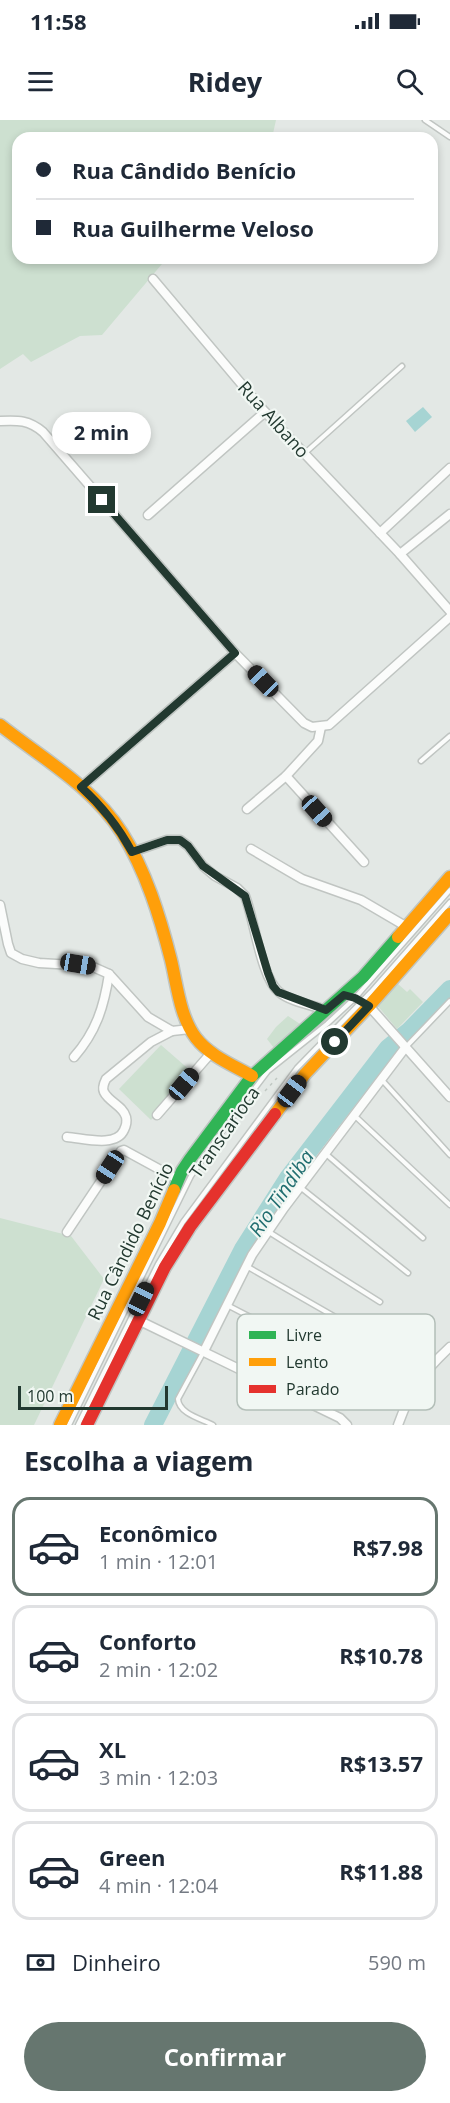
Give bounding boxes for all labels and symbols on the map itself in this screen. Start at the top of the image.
street label: Rua Albano [233,375,315,463]
callout: 2 min [52,413,152,455]
route end [88,486,115,513]
car [244,662,282,700]
car [298,792,336,830]
car [59,952,97,976]
route start [321,1028,348,1055]
car [166,1064,202,1104]
car [274,1071,310,1111]
street label: Transcarioca [184,1081,264,1183]
water label: Rio Tindiba [242,1144,320,1242]
car [93,1147,127,1187]
street label: Rua Cândido Benício [81,1158,179,1324]
car [125,1279,157,1319]
legend [237,1314,435,1410]
text: Livre [286,1324,322,1346]
text: Lento [286,1351,328,1373]
text: Parado [286,1378,339,1400]
scale bar [18,1383,168,1410]

